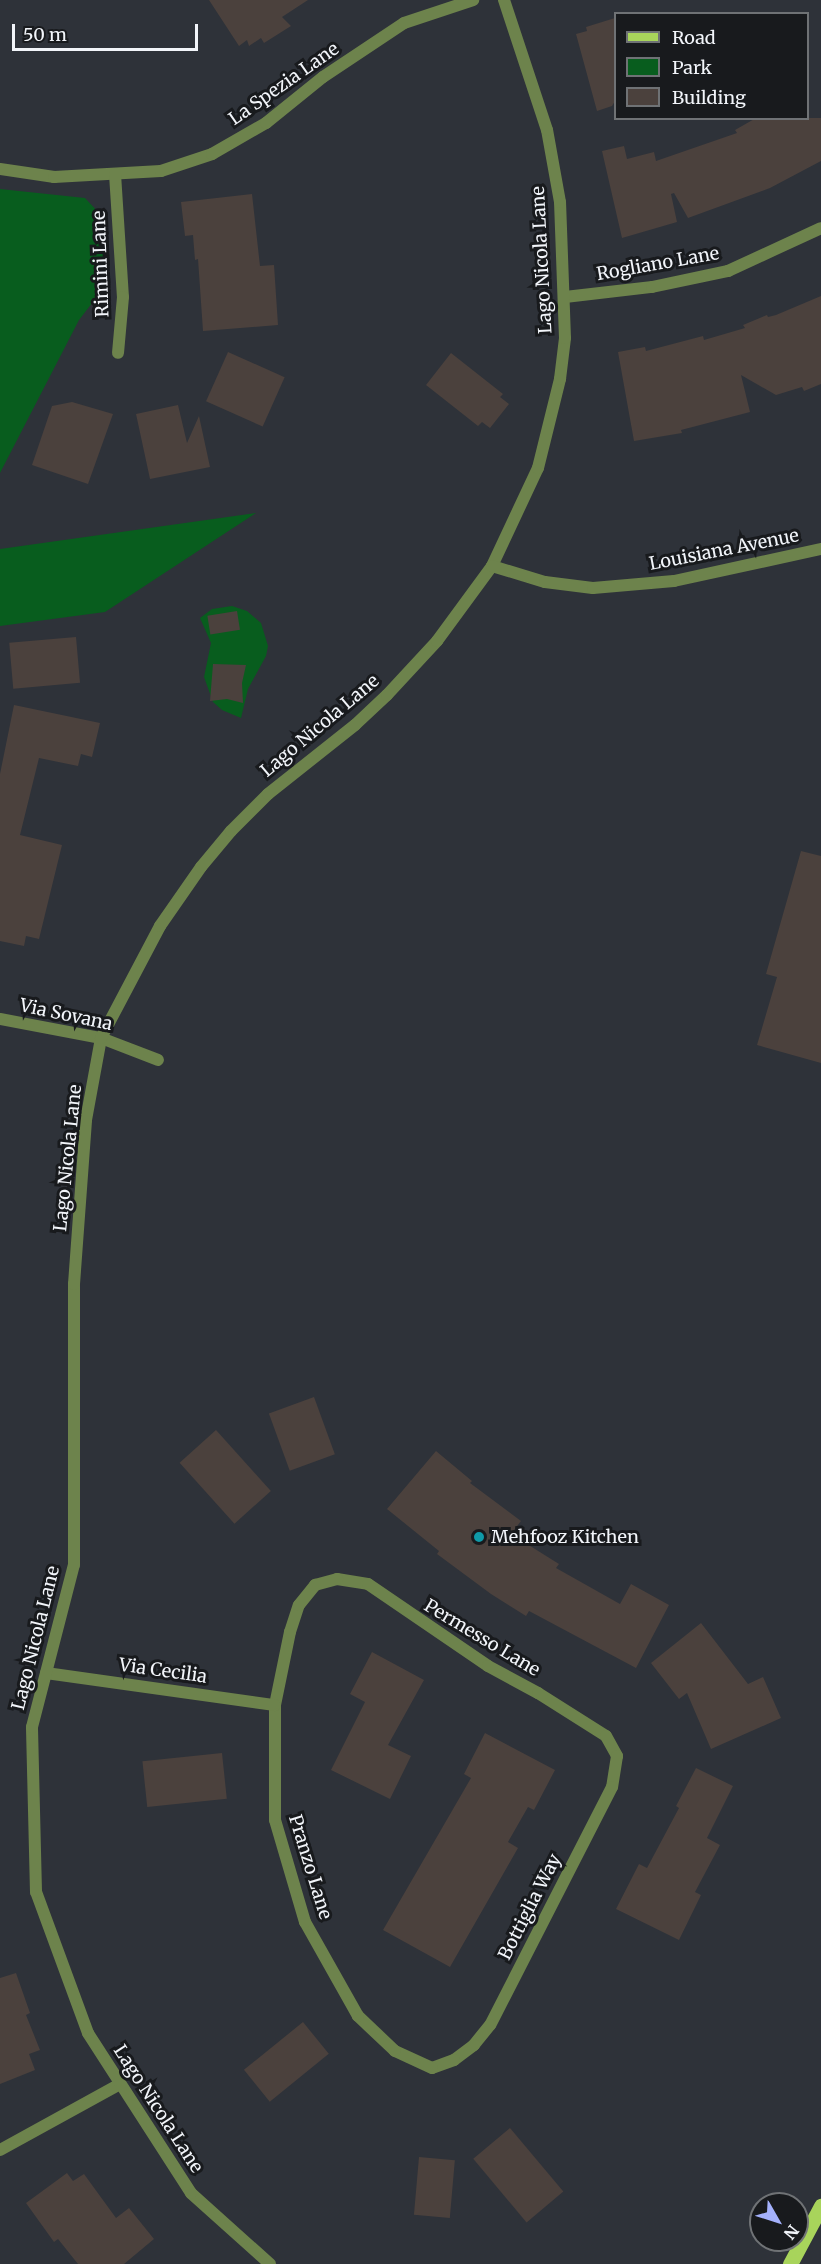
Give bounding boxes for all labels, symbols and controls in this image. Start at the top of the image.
scale bar [15,12,201,50]
legend [614,12,809,120]
text: 50 m [23,23,67,46]
text: Road [672,26,716,49]
street label: La Spezia Lane [225,38,343,130]
text: Park [672,56,712,79]
text: Building [672,86,746,109]
street label: Lago Nicola Lane [527,186,557,334]
street label: Rimini Lane [88,210,114,318]
street label: Rogliano Lane [595,243,721,285]
street label: Louisiana Avenue [647,525,801,575]
street label: Lago Nicola Lane [256,670,384,782]
street label: Via Sovana [18,995,114,1035]
street label: Lago Nicola Lane [50,1083,86,1233]
place label: Mehfooz Kitchen [491,1526,639,1548]
marker: Mehfooz Kitchen [472,1530,486,1544]
street label: Lago Nicola Lane [8,1564,64,1712]
street label: Permesso Lane [420,1595,544,1681]
street label: Via Cecilia [118,1654,208,1688]
street label: Pranzo Lane [284,1812,336,1922]
street label: Bottiglia Way [494,1850,566,1964]
street label: Lago Nicola Lane [109,2041,207,2177]
north arrow [749,2192,809,2252]
text: N [780,2221,803,2243]

